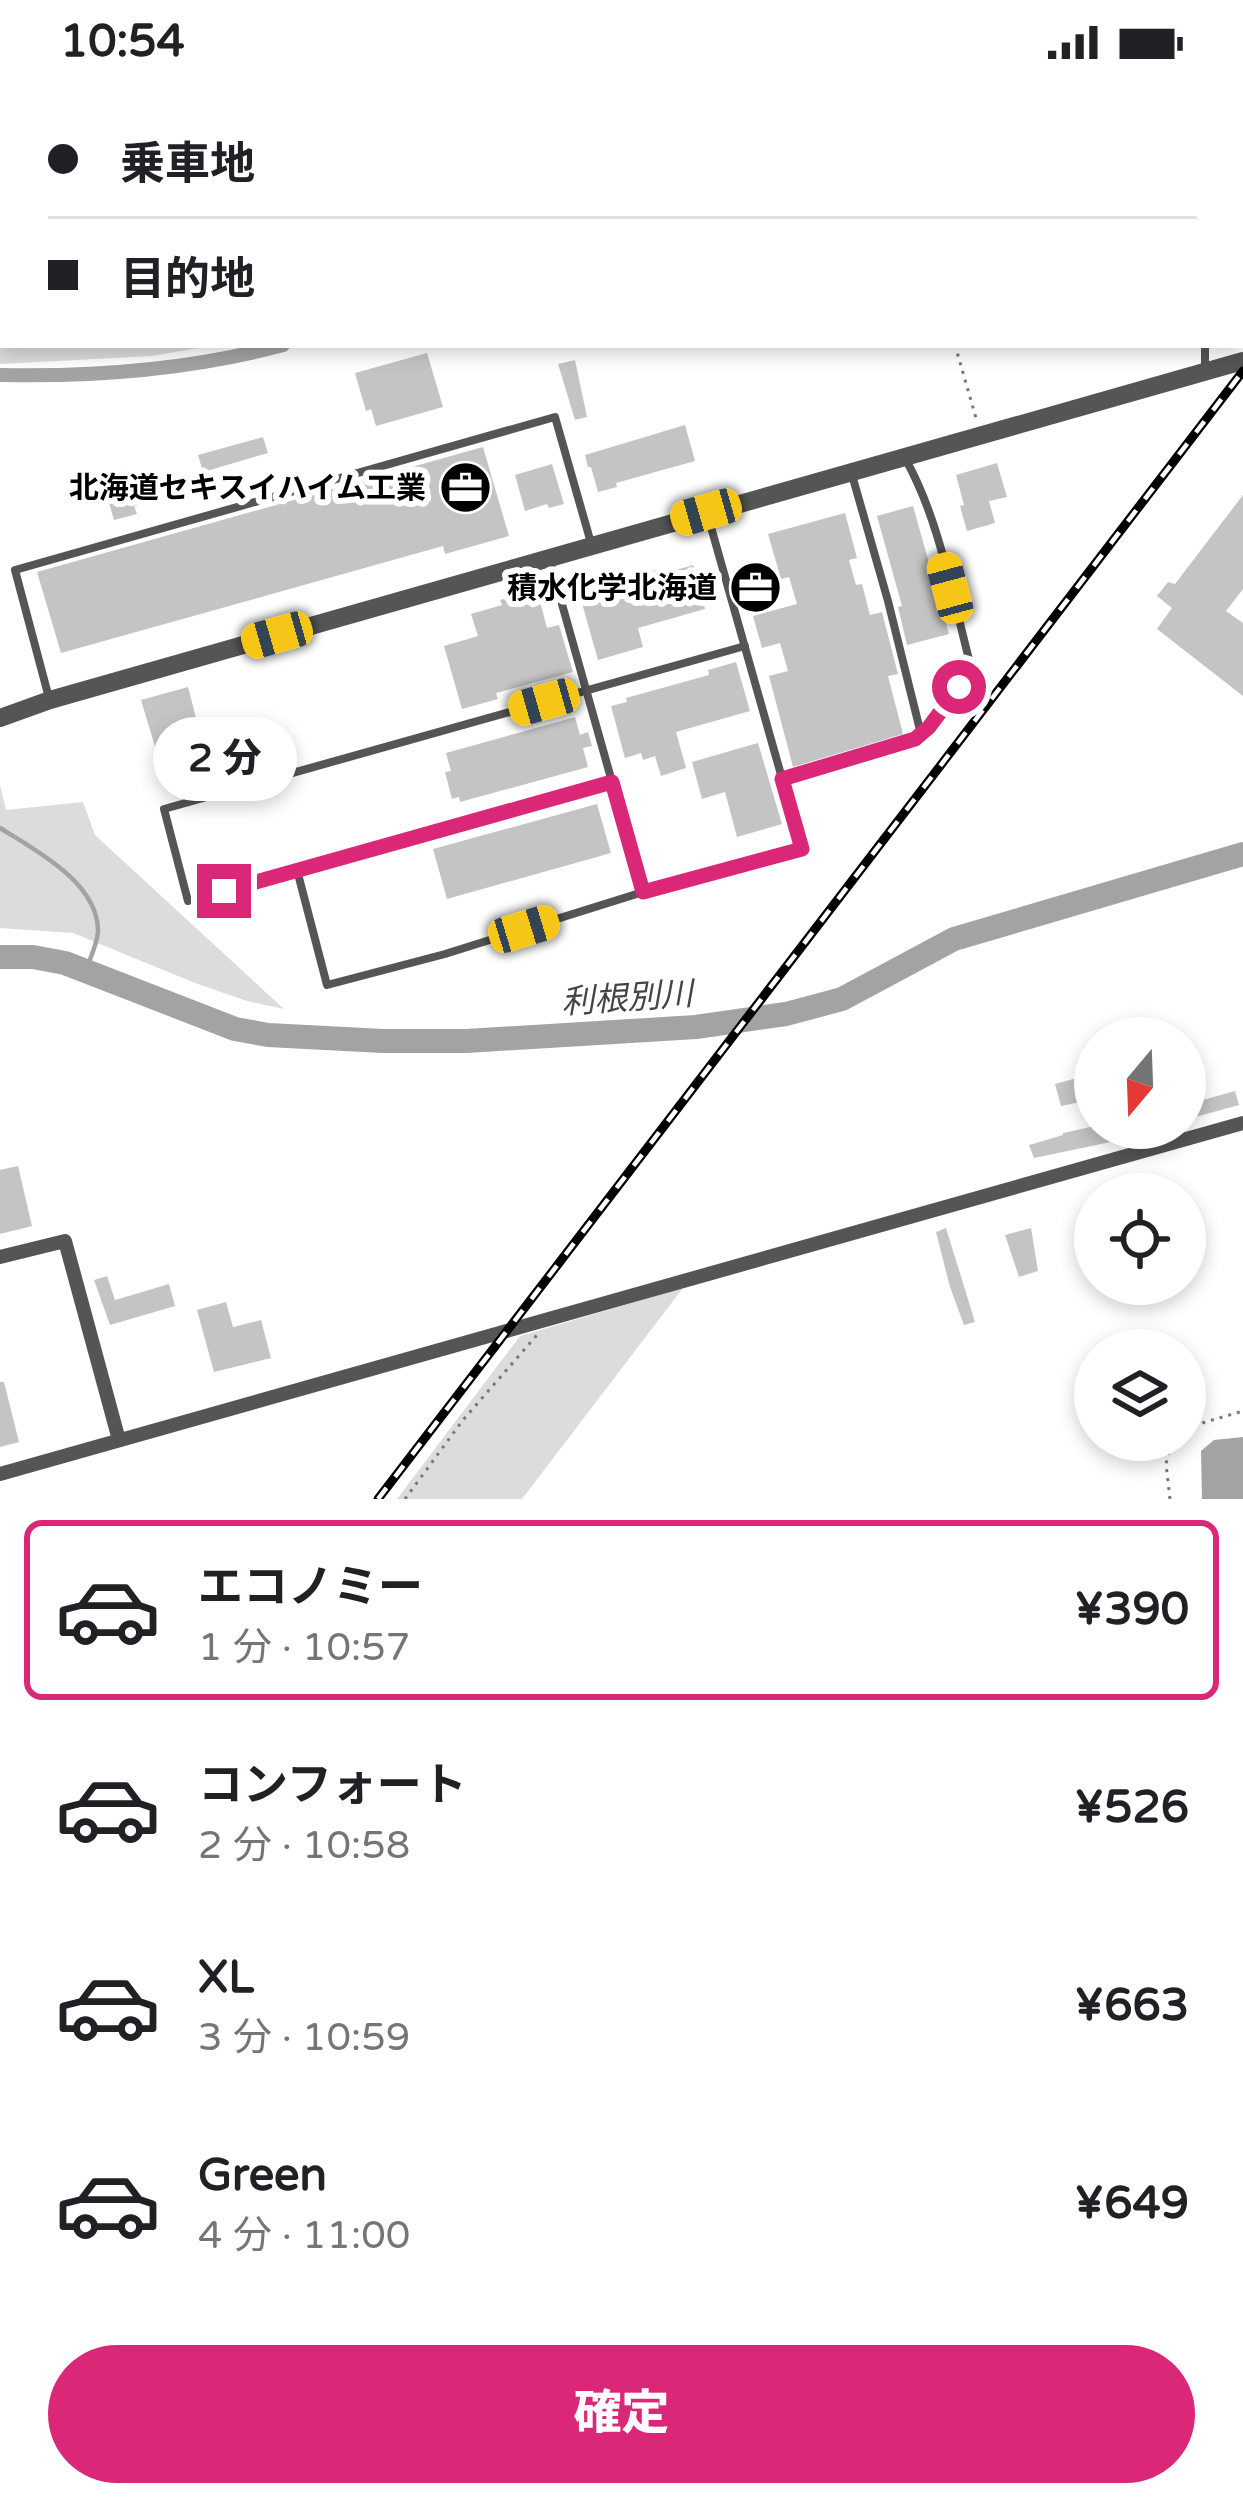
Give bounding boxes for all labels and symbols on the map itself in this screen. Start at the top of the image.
office icon: 北海道セキスイハイム工業 [437,460,493,516]
place label: 北海道セキスイハイム工業 [69,470,426,507]
car [666,485,746,539]
car [923,549,977,627]
office icon: 積水化学北海道 [728,560,784,616]
place label: 積水化学北海道 [507,570,717,607]
car [237,608,317,662]
route start [932,660,986,714]
car [504,675,584,729]
callout: 2 分 [152,717,296,801]
route end [197,864,251,918]
car [484,901,564,957]
water label: 利根別川 [560,974,697,1023]
north arrow [1074,1017,1206,1149]

